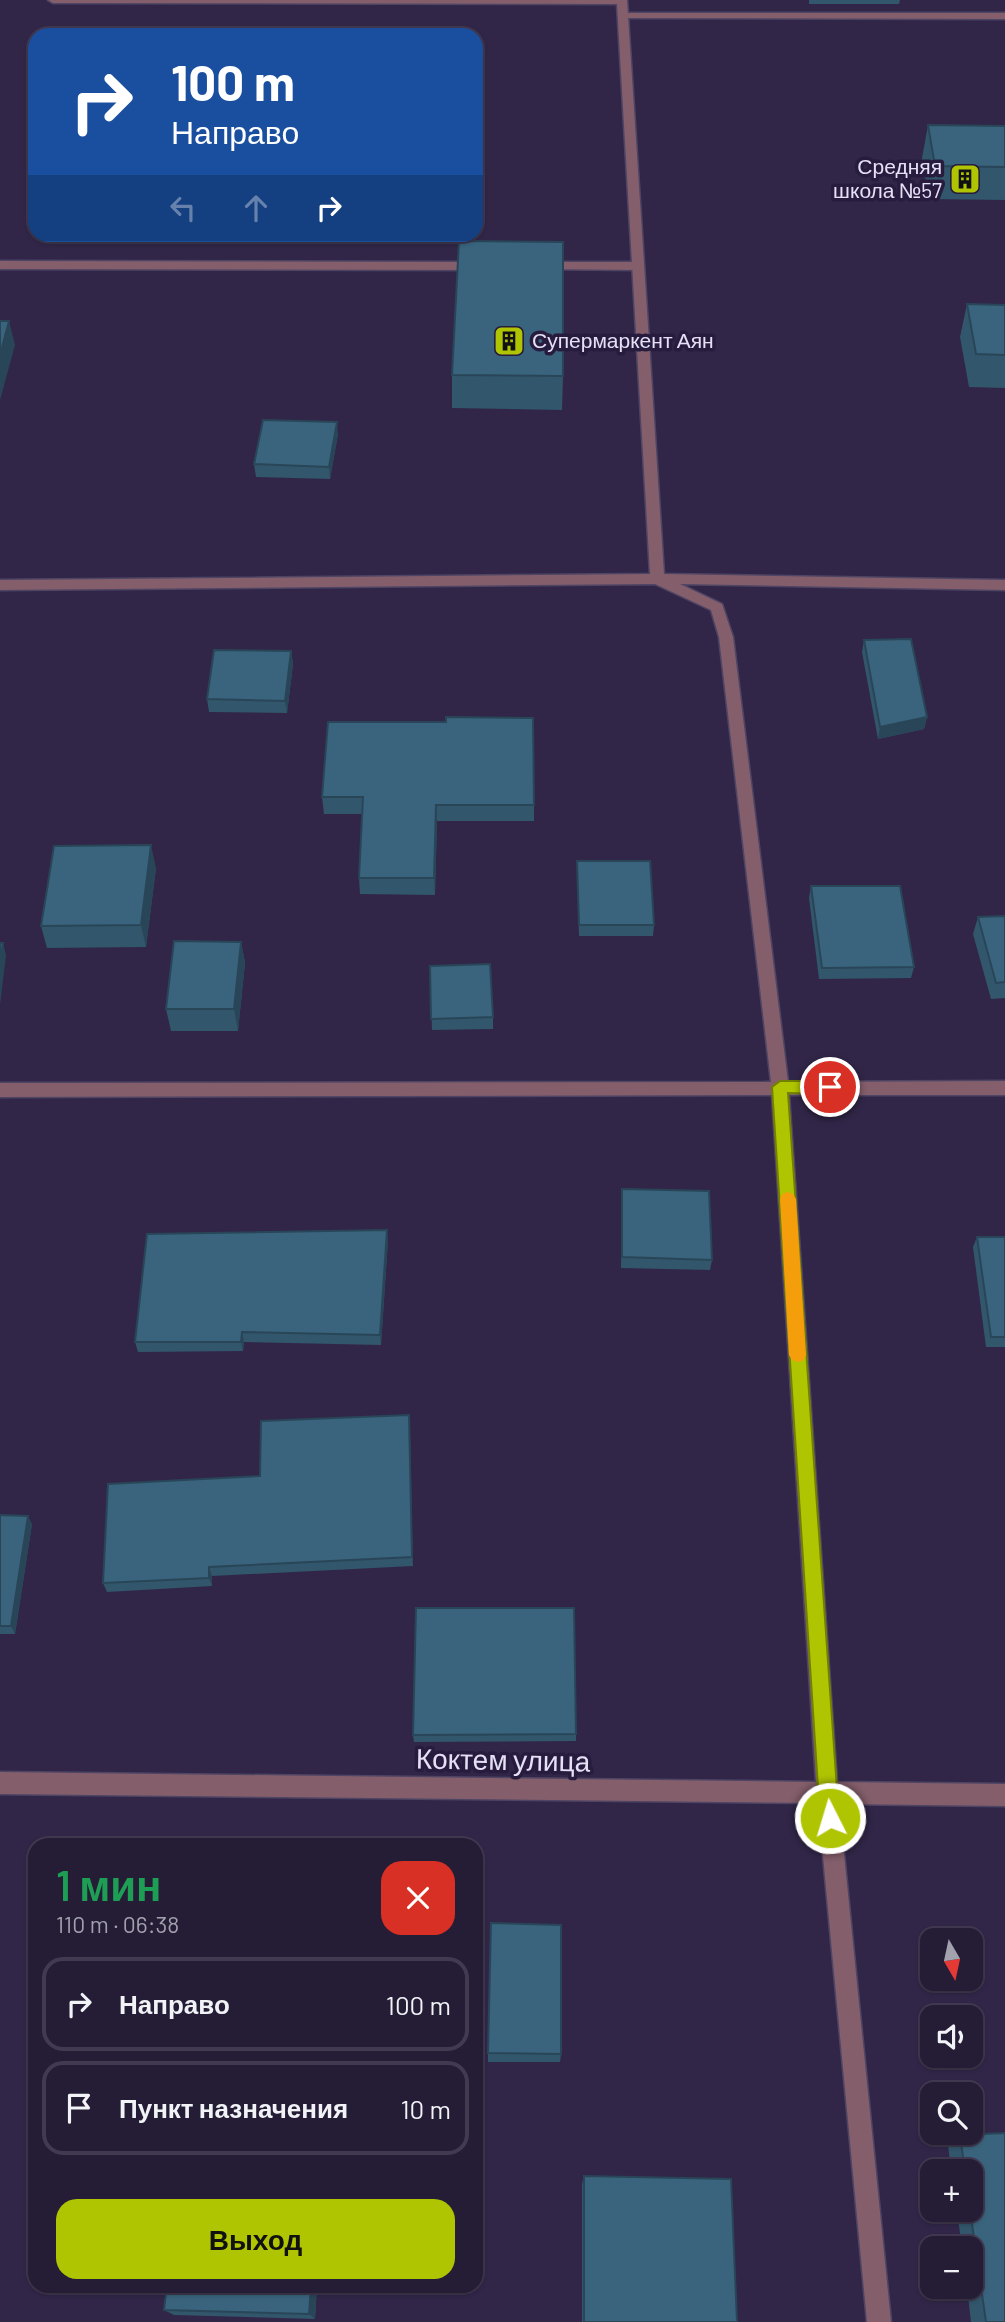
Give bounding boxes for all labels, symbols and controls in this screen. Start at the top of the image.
text: 100 m [171,52,295,111]
icon: right [56,56,147,147]
text: Направо [171,112,299,150]
place label: Средняя школа №57 [833,153,942,202]
building icon: Средняя школа №57 [948,162,982,196]
icon: left [164,189,202,227]
icon: ahead [237,189,275,227]
icon: right [310,189,348,227]
building icon: Супермаркент Аян [492,324,526,358]
place label: Супермаркент Аян [532,327,714,352]
pin [800,1057,860,1117]
icon: arrive [811,1068,849,1106]
street label: Коктем улица [416,1740,591,1778]
position arrow [793,1781,867,1855]
text: 1 мин [56,1859,161,1909]
button: close [381,1861,455,1935]
text: 110 m · 06:38 [56,1910,179,1938]
north arrow [920,1928,984,1992]
map controls [920,1928,983,2299]
icon: right [60,1985,98,2023]
text: Направо [119,1988,230,2019]
text: 100 m [386,1989,451,2020]
button: sound [920,2005,983,2068]
button: search [920,2082,983,2145]
icon: arrive [60,2089,98,2127]
text: Пункт назначения [119,2092,348,2123]
text: 10 m [401,2093,451,2124]
button: + [920,2159,983,2222]
button: Выход [56,2199,455,2279]
button: − [920,2236,983,2299]

